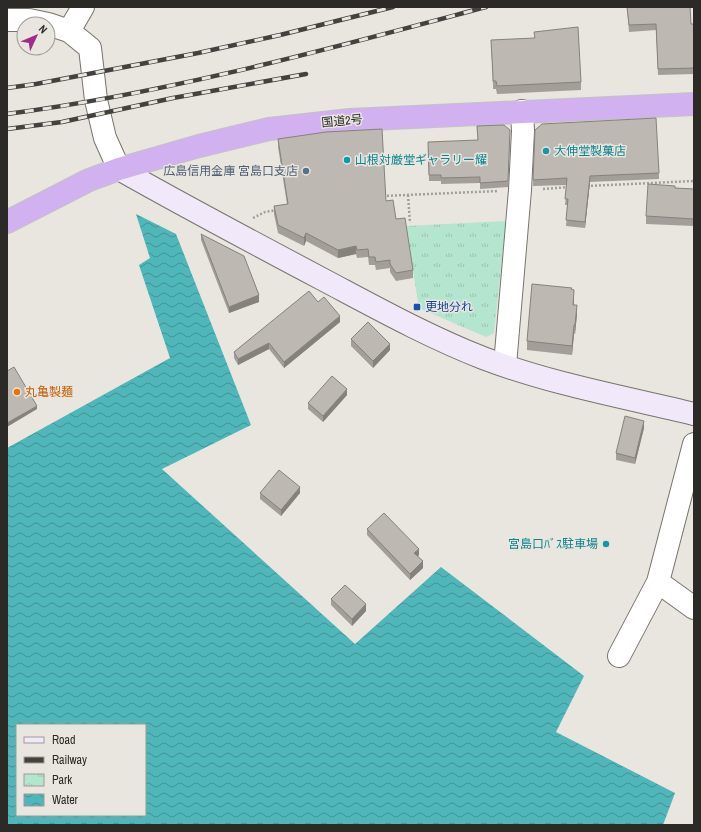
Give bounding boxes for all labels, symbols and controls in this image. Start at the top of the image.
north arrow [16,16,56,56]
text: N [36,22,50,36]
street label: 国道2号 [321,111,363,131]
place label: 大伸堂製菓店 [554,143,626,159]
marker: 大伸堂製菓店 [541,146,551,156]
place label: 山根対厳堂ギャラリー耀 [355,152,487,168]
marker: 山根対厳堂ギャラリー耀 [342,155,352,165]
place label: 広島信用金庫 宮島口支店 [163,163,298,179]
marker: 広島信用金庫 宮島口支店 [301,166,311,176]
place label: 更地分れ [425,299,473,315]
marker: 更地分れ [412,302,422,312]
place label: 丸亀製麺 [25,384,73,400]
marker: 丸亀製麺 [12,387,22,397]
place label: 宮島口ﾊﾞｽ駐車場 [508,536,598,552]
marker: 宮島口ﾊﾞｽ駐車場 [601,539,611,549]
legend [16,724,146,816]
text: Road [52,732,76,748]
text: Railway [52,752,87,768]
text: Park [52,772,72,788]
text: Water [52,792,79,808]

